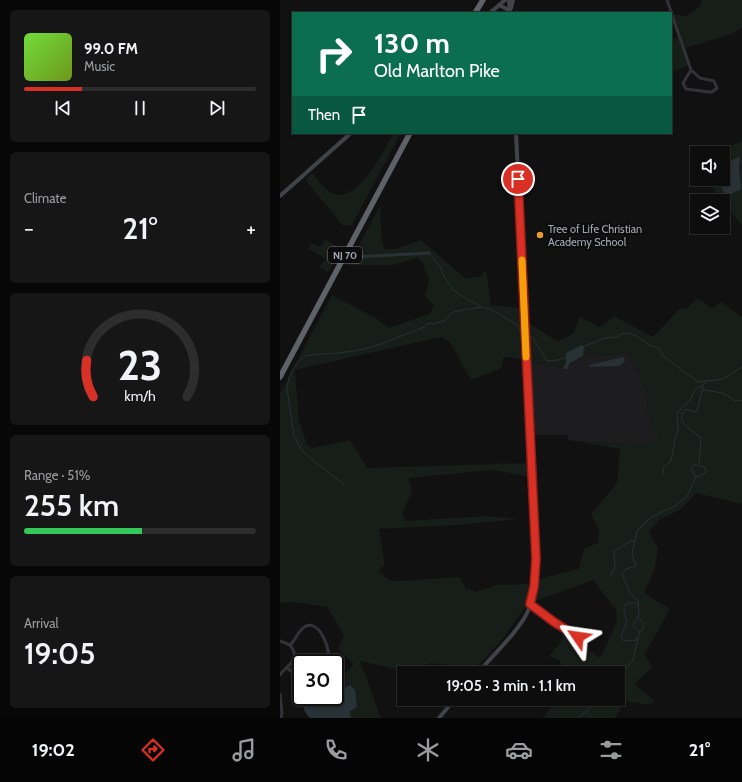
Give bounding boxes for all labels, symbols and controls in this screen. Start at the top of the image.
text: 130 m [374,26,450,60]
icon: right [308,28,360,80]
text: 99.0 FM [84,40,138,58]
text: Music [84,58,115,74]
text: Old Marlton Pike [374,60,500,82]
icon: previous [52,97,74,119]
icon: pause [129,97,151,119]
icon: next [206,97,228,119]
icon: arrive [348,104,370,126]
text: Then [308,106,340,124]
map controls [690,146,730,234]
button: sound [690,146,730,186]
pin [501,162,535,196]
icon: arrive [507,168,529,190]
text: Climate [24,190,66,206]
button: layers [690,194,730,234]
text: 21° [122,210,158,247]
text: − [24,215,34,242]
text: + [246,215,256,242]
place label: Tree of Life Christian Academy School [548,222,642,249]
marker: Tree of Life Christian Academy School [535,230,545,240]
road number: NJ 70 [328,247,362,263]
text: 23 [118,340,162,390]
text: km/h [124,387,156,405]
text: Range · 51% [24,467,90,483]
text: 255 km [24,487,119,524]
text: Arrival [24,615,59,631]
position arrow [557,616,599,658]
text: 19:05 [24,635,95,672]
speed limit sign: 30 [292,654,344,706]
text: 19:05 · 3 min · 1.1 km [446,677,576,695]
icon: directions [139,736,167,764]
icon: music [230,736,258,764]
icon: phone [322,736,350,764]
icon: climate [414,736,442,764]
icon: car [505,736,533,764]
icon: filters [597,736,625,764]
text: 19:02 [32,739,75,761]
text: 21° [689,739,710,761]

